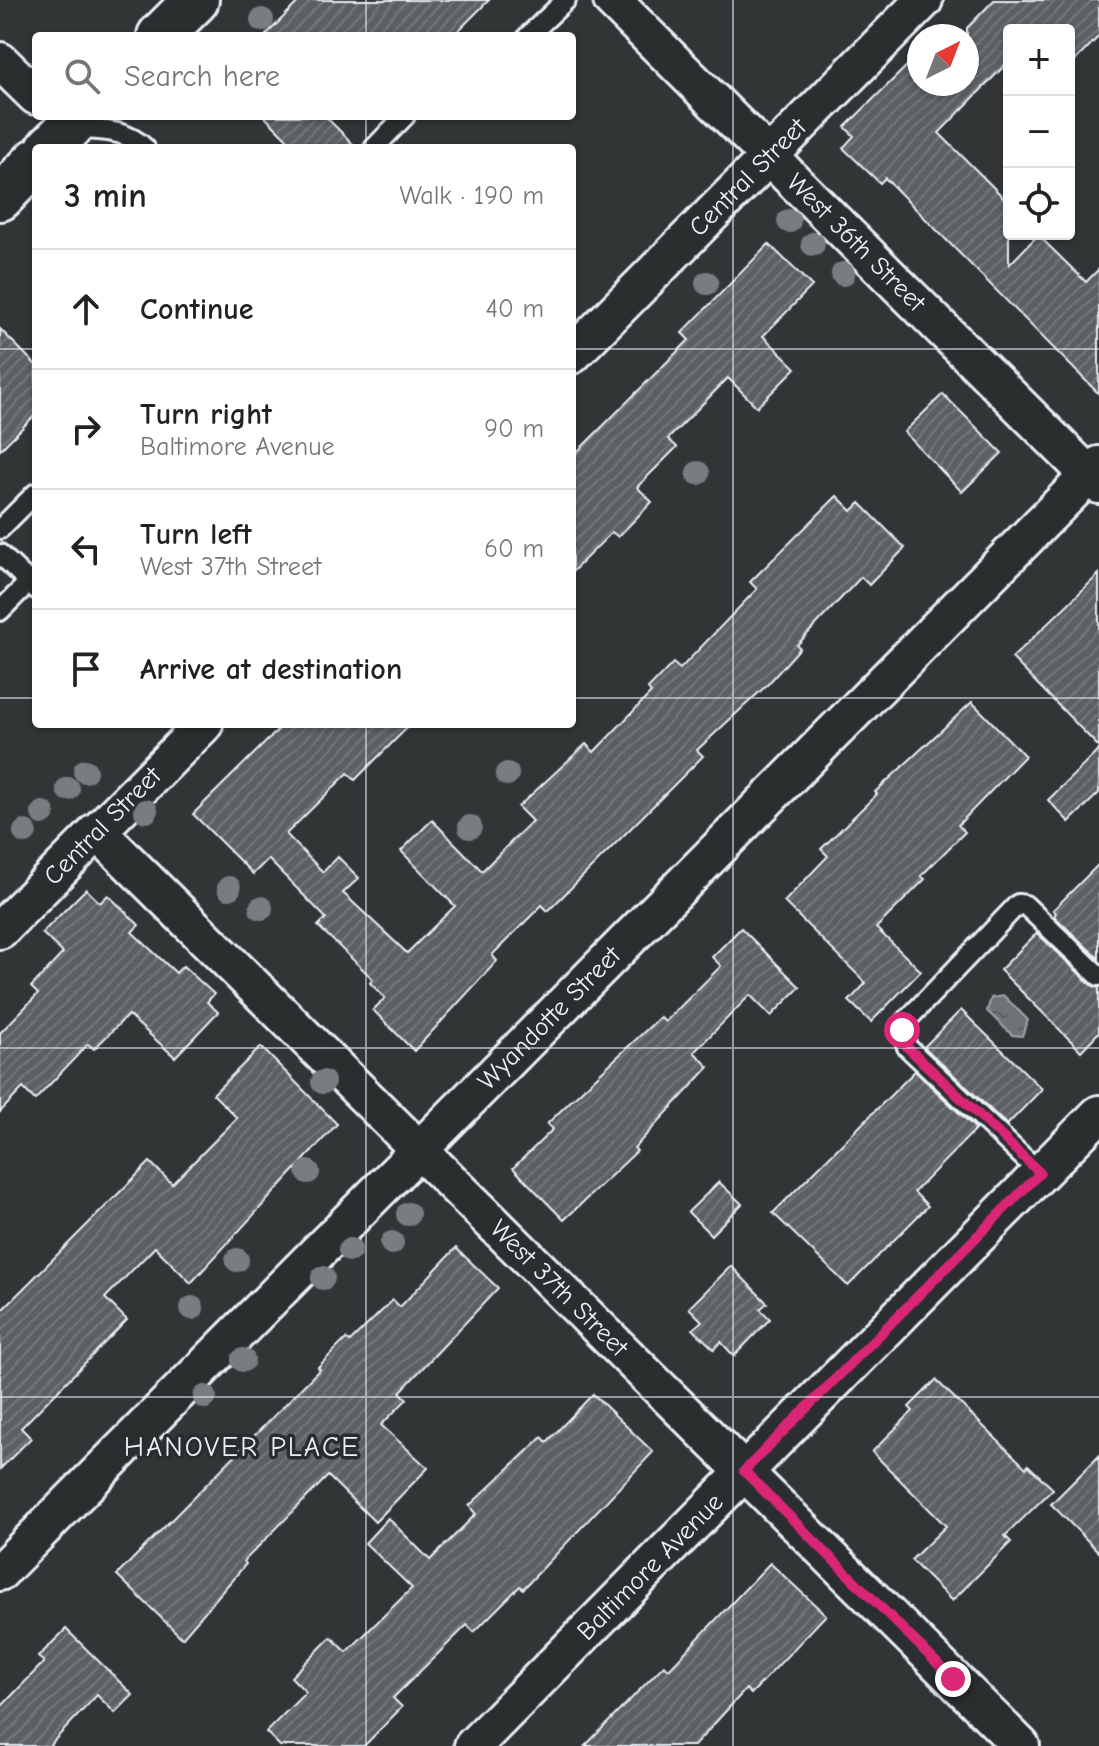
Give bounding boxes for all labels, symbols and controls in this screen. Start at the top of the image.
north arrow [907,24,979,96]
map controls [1003,24,1075,240]
button: + [1003,24,1075,96]
search box [32,32,576,120]
icon: search [60,54,104,98]
text: Search here [124,59,280,94]
button: − [1003,96,1075,168]
street label: Central Street [683,111,814,243]
street label: West 36th Street [780,167,932,319]
button: locate [1003,168,1075,240]
text: 3 min [64,176,147,216]
text: Walk · 190 m [399,181,544,211]
icon: ahead [64,287,108,331]
text: Continue [140,292,254,327]
text: 40 m [485,294,544,324]
text: Turn right [140,397,272,432]
icon: right [64,407,108,451]
text: 90 m [484,414,544,444]
text: Baltimore Avenue [140,432,335,462]
text: Turn left [140,517,252,552]
icon: left [64,527,108,571]
text: 60 m [484,534,544,564]
text: West 37th Street [140,552,321,582]
icon: arrive [64,647,108,691]
text: Arrive at destination [140,652,402,687]
street label: Central Street [38,760,169,891]
street label: Wyandotte Street [472,939,628,1096]
route start [884,1012,920,1048]
street label: West 37th Street [484,1214,635,1364]
district label: HANOVER PLACE [124,1431,360,1463]
street label: Baltimore Avenue [571,1487,729,1647]
route end [935,1661,971,1697]

